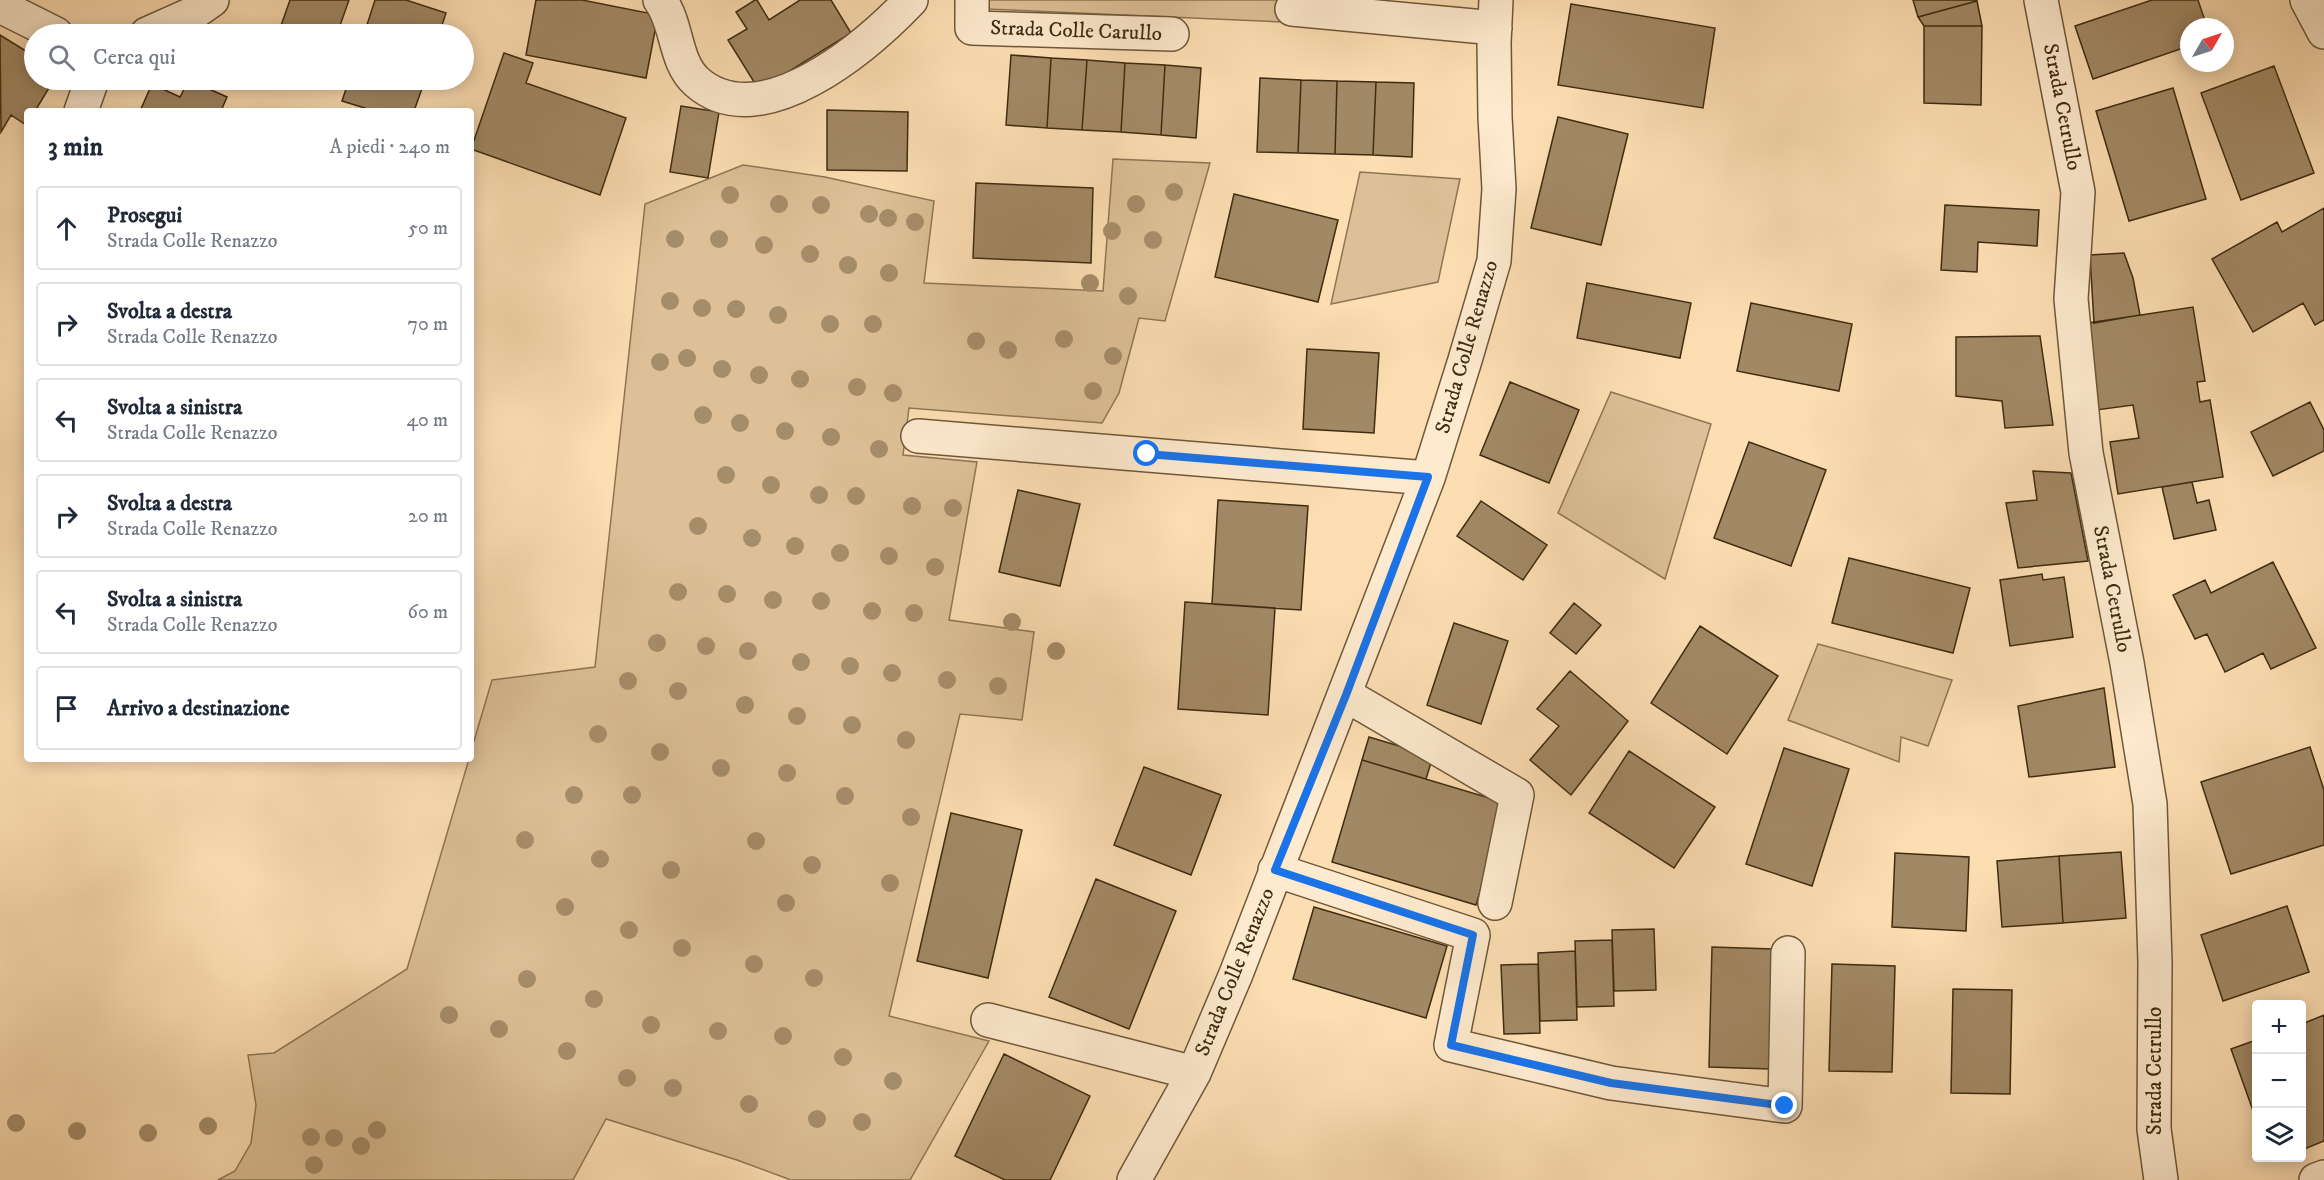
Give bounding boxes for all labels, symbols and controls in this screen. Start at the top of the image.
street label: Strada Colle Carullo [990,15,1162,47]
north arrow [2180,18,2234,72]
search box [24,24,474,90]
icon: search [45,41,78,74]
street label: Strada Cetrullo [2037,41,2087,173]
text: Cerca qui [93,44,176,71]
text: 3 min [48,131,103,164]
text: A piedi · 240 m [330,135,450,160]
text: Prosegui [107,202,182,229]
icon: ahead [50,212,83,245]
text: 50 m [408,216,448,241]
text: Strada Colle Renazzo [107,229,278,254]
street label: Strada Colle Renazzo [1430,257,1504,437]
text: Svolta a destra [107,298,232,325]
icon: right [50,308,83,341]
text: 70 m [407,312,448,337]
text: Strada Colle Renazzo [107,325,278,350]
text: Svolta a sinistra [107,394,242,421]
icon: left [50,404,83,437]
text: 40 m [406,408,448,433]
text: Strada Colle Renazzo [107,421,278,446]
route start [1133,440,1159,466]
text: Svolta a destra [107,490,232,517]
icon: right [50,500,83,533]
text: 20 m [408,504,448,529]
text: Strada Colle Renazzo [107,517,278,542]
street label: Strada Cetrullo [2087,523,2137,655]
text: Svolta a sinistra [107,586,242,613]
icon: left [50,596,83,629]
text: 60 m [408,600,448,625]
text: Strada Colle Renazzo [107,613,278,638]
icon: arrive [50,692,83,725]
text: Arrivo a destinazione [107,695,290,722]
street label: Strada Colle Renazzo [1189,884,1281,1060]
map controls [2252,1000,2306,1162]
button: + [2252,1000,2306,1054]
street label: Strada Cetrullo [2142,1007,2168,1135]
button: − [2252,1054,2306,1108]
route end [1771,1092,1797,1118]
button: layers [2252,1108,2306,1162]

